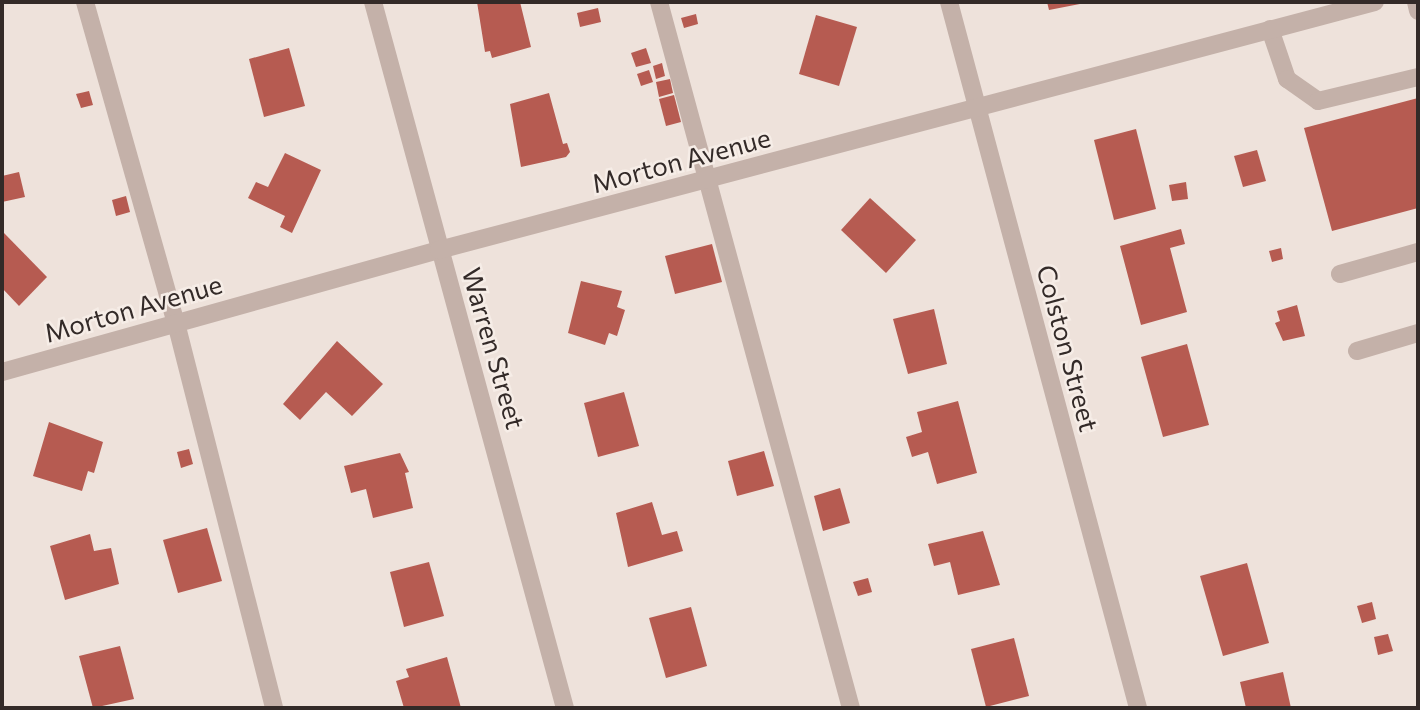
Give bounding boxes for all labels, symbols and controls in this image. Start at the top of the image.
street label: Morton Avenue [588,121,774,199]
street label: Colston Street [1031,261,1105,435]
street label: Warren Street [456,264,532,432]
street label: Morton Avenue [41,268,225,348]

